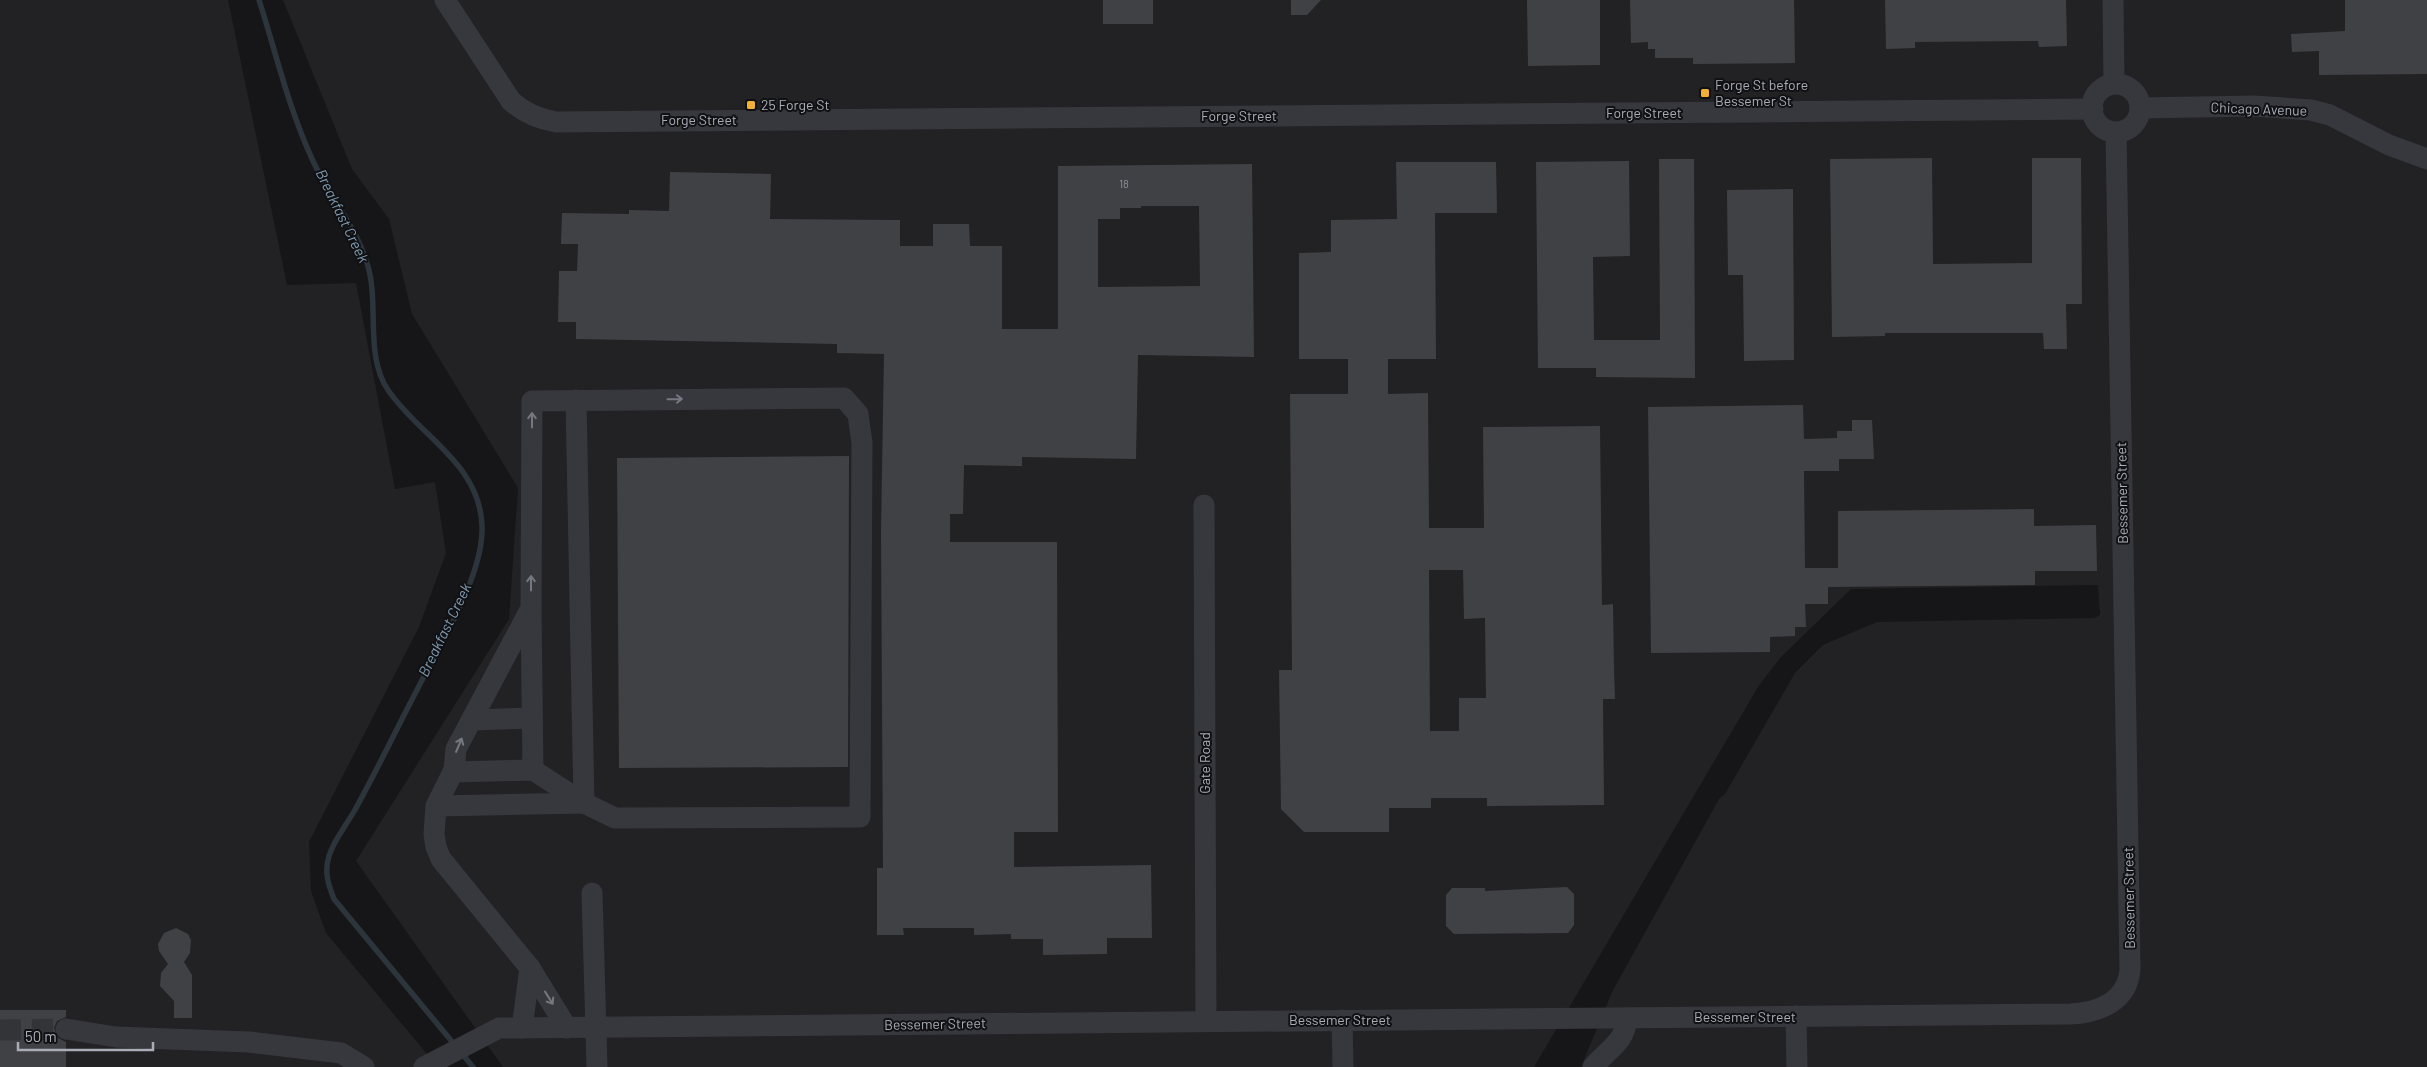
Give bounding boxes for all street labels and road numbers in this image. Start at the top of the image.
street label: Chicago Avenue [2211,98,2308,119]
street label: Forge Street [1606,104,1682,121]
street label: Forge Street [1201,107,1277,124]
street label: Forge Street [661,111,737,128]
street label: Bessemer Street [2112,442,2131,544]
street label: Gate Road [1196,732,1213,794]
street label: Bessemer Street [2119,847,2138,949]
street label: Bessemer Street [1694,1008,1796,1025]
street label: Bessemer Street [1289,1011,1391,1028]
street label: Bessemer Street [884,1014,986,1033]

